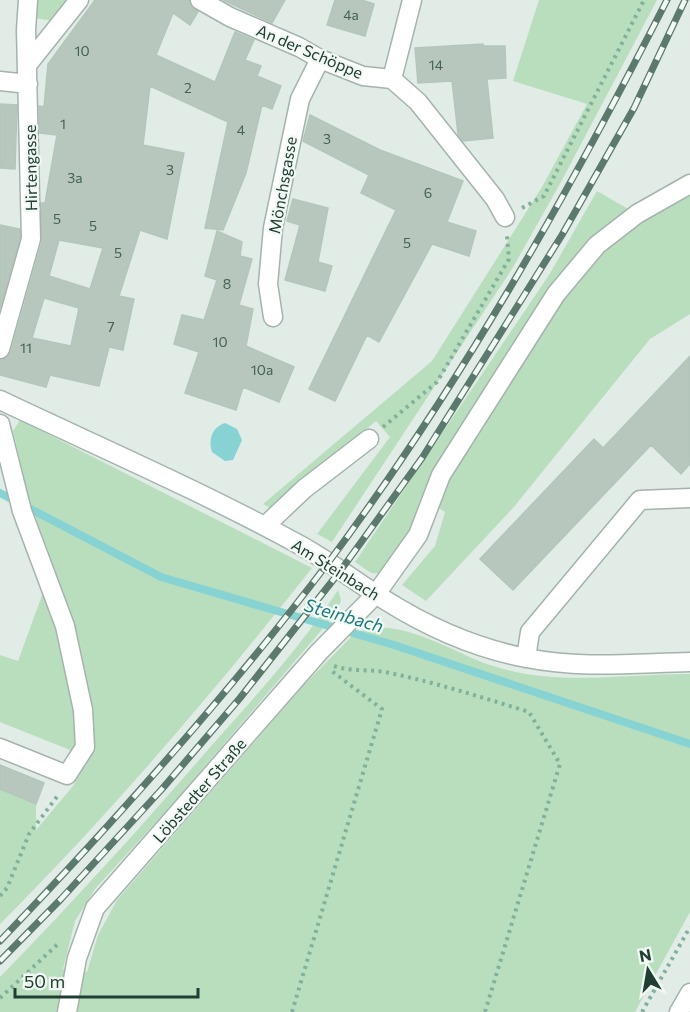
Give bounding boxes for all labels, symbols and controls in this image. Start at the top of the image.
house number: 4a [343,6,359,23]
street label: An der Schöppe [254,20,366,82]
house number: 10 [74,42,90,59]
house number: 14 [429,56,444,73]
house number: 2 [184,79,192,96]
house number: 1 [60,115,66,132]
house number: 4 [237,121,246,138]
street label: Hirtengasse [20,125,40,211]
house number: 3 [323,130,331,147]
street label: Mönchsgasse [264,135,300,235]
house number: 3 [166,161,174,178]
house number: 3a [67,169,83,186]
house number: 6 [424,184,432,201]
house number: 5 [53,210,61,227]
house number: 5 [89,217,97,234]
house number: 5 [403,234,411,251]
house number: 5 [114,244,122,261]
house number: 8 [223,275,231,292]
house number: 7 [107,318,115,335]
house number: 10 [212,333,228,350]
house number: 11 [20,339,32,356]
house number: 10a [251,361,273,378]
street label: Am Steinbach [288,534,384,604]
water label: Steinbach [302,593,386,637]
street label: Löbstedter Straße [148,734,250,846]
north arrow [618,940,678,1000]
text: N [637,944,653,965]
scale bar [15,961,198,999]
text: 50 m [24,970,65,992]

